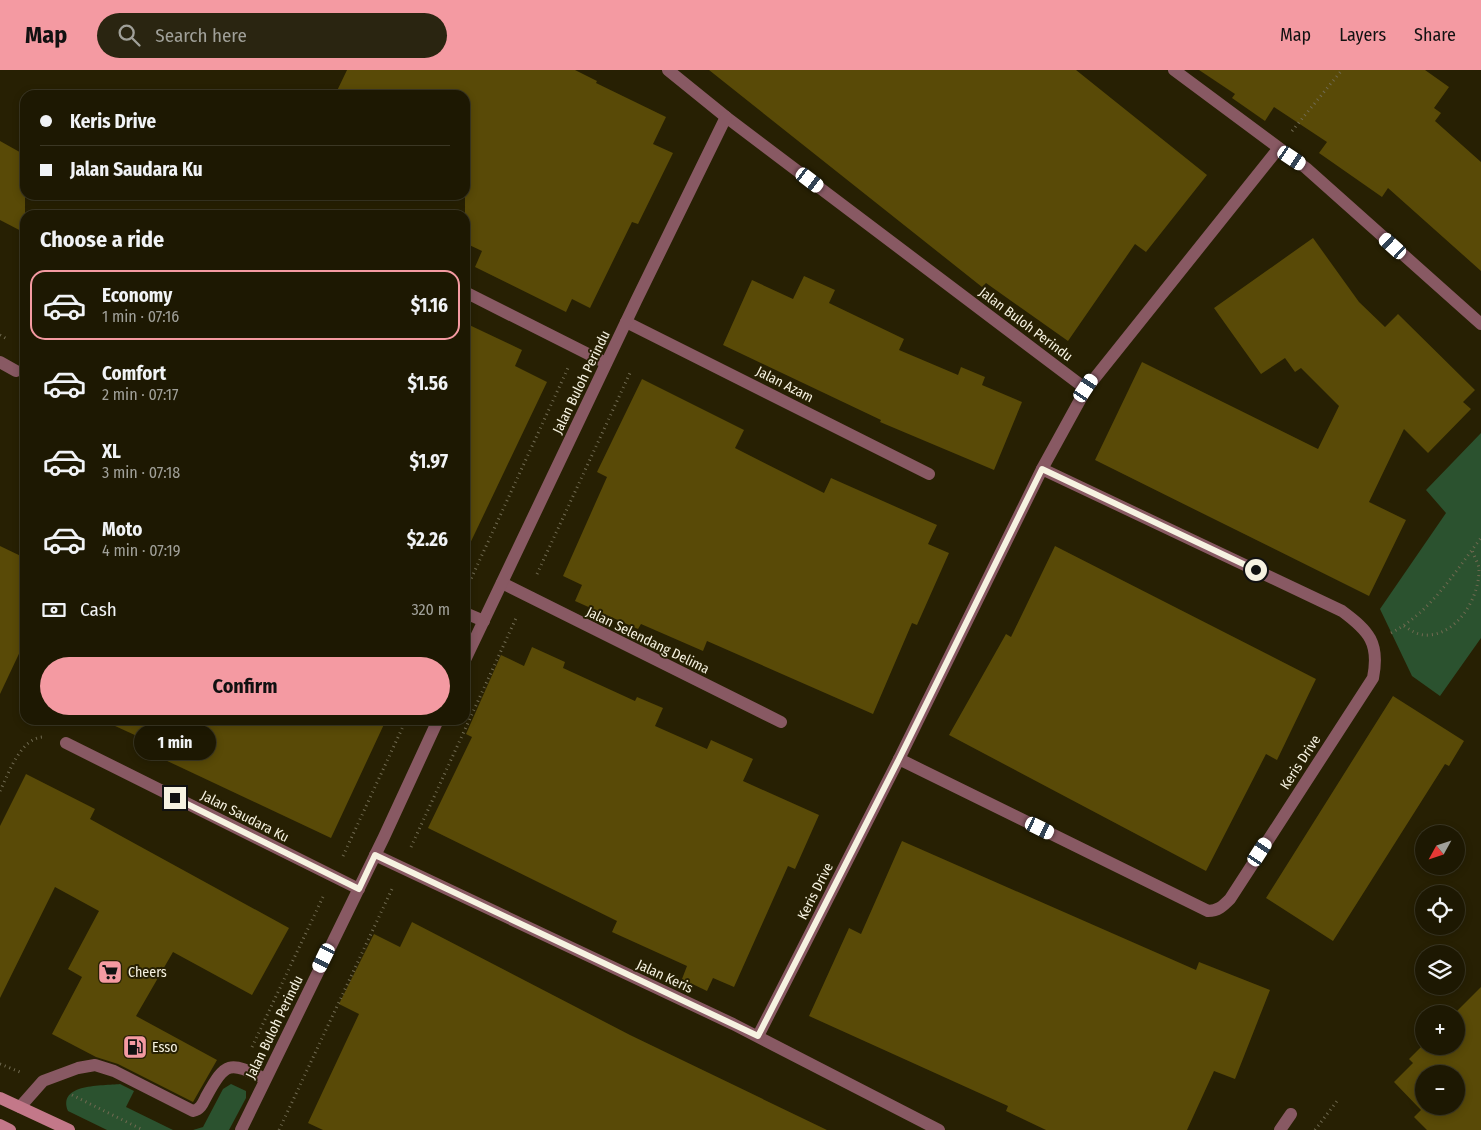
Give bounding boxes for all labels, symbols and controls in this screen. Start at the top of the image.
search box [97,13,447,58]
text: Map [25,21,67,49]
icon: search [115,21,143,49]
text: Search here [155,24,247,47]
text: Map [1280,24,1311,46]
text: Layers [1339,24,1386,46]
text: Share [1414,24,1456,46]
text: Keris Drive [70,110,156,133]
car [1275,143,1308,173]
text: Jalan Saudara Ku [70,158,203,181]
car [793,165,826,195]
text: Choose a ride [40,226,164,253]
car [1376,230,1409,262]
icon: car [42,283,87,328]
text: Economy [102,284,172,307]
street label: Jalan Buloh Perindu [976,284,1076,365]
text: $1.16 [411,294,448,317]
text: 1 min · 07:16 [102,307,179,326]
street label: Jalan Buloh Perindu [549,328,614,437]
icon: car [42,361,87,406]
text: Comfort [102,362,166,385]
street label: Jalan Azam [753,363,816,406]
car [1071,371,1100,405]
text: $1.56 [407,372,448,395]
text: 2 min · 07:17 [102,385,178,404]
icon: car [42,439,87,484]
text: XL [102,440,121,463]
text: $1.97 [410,450,448,473]
text: 3 min · 07:18 [102,463,180,482]
icon: car [42,517,87,562]
text: Moto [102,518,142,541]
text: $2.26 [407,528,448,551]
text: 4 min · 07:19 [102,541,180,560]
route start [1245,559,1267,581]
icon: cash [40,596,68,624]
text: Cash [80,598,117,621]
text: 320 m [411,600,450,619]
street label: Jalan Selendang Delima [583,603,712,678]
button: Confirm [40,657,450,715]
callout: 1 min [134,726,216,760]
street label: Keris Drive [1277,732,1324,793]
text: 1 min [158,733,192,752]
route end [164,787,186,809]
street label: Jalan Saudara Ku [198,787,292,846]
car [1023,815,1056,841]
north arrow [1415,825,1465,875]
map controls [1415,825,1465,1115]
car [1245,835,1274,869]
street label: Keris Drive [794,860,837,922]
button: locate [1415,885,1465,935]
car [310,941,337,975]
button: layers [1415,945,1465,995]
street label: Jalan Keris [634,956,696,997]
supermarket icon: Cheers [97,959,123,985]
place label: Cheers [128,964,167,981]
street label: Jalan Buloh Perindu [242,973,307,1082]
button: + [1415,1005,1465,1055]
fuel station icon: Esso [122,1034,148,1060]
place label: Esso [152,1039,178,1056]
button: − [1415,1065,1465,1115]

